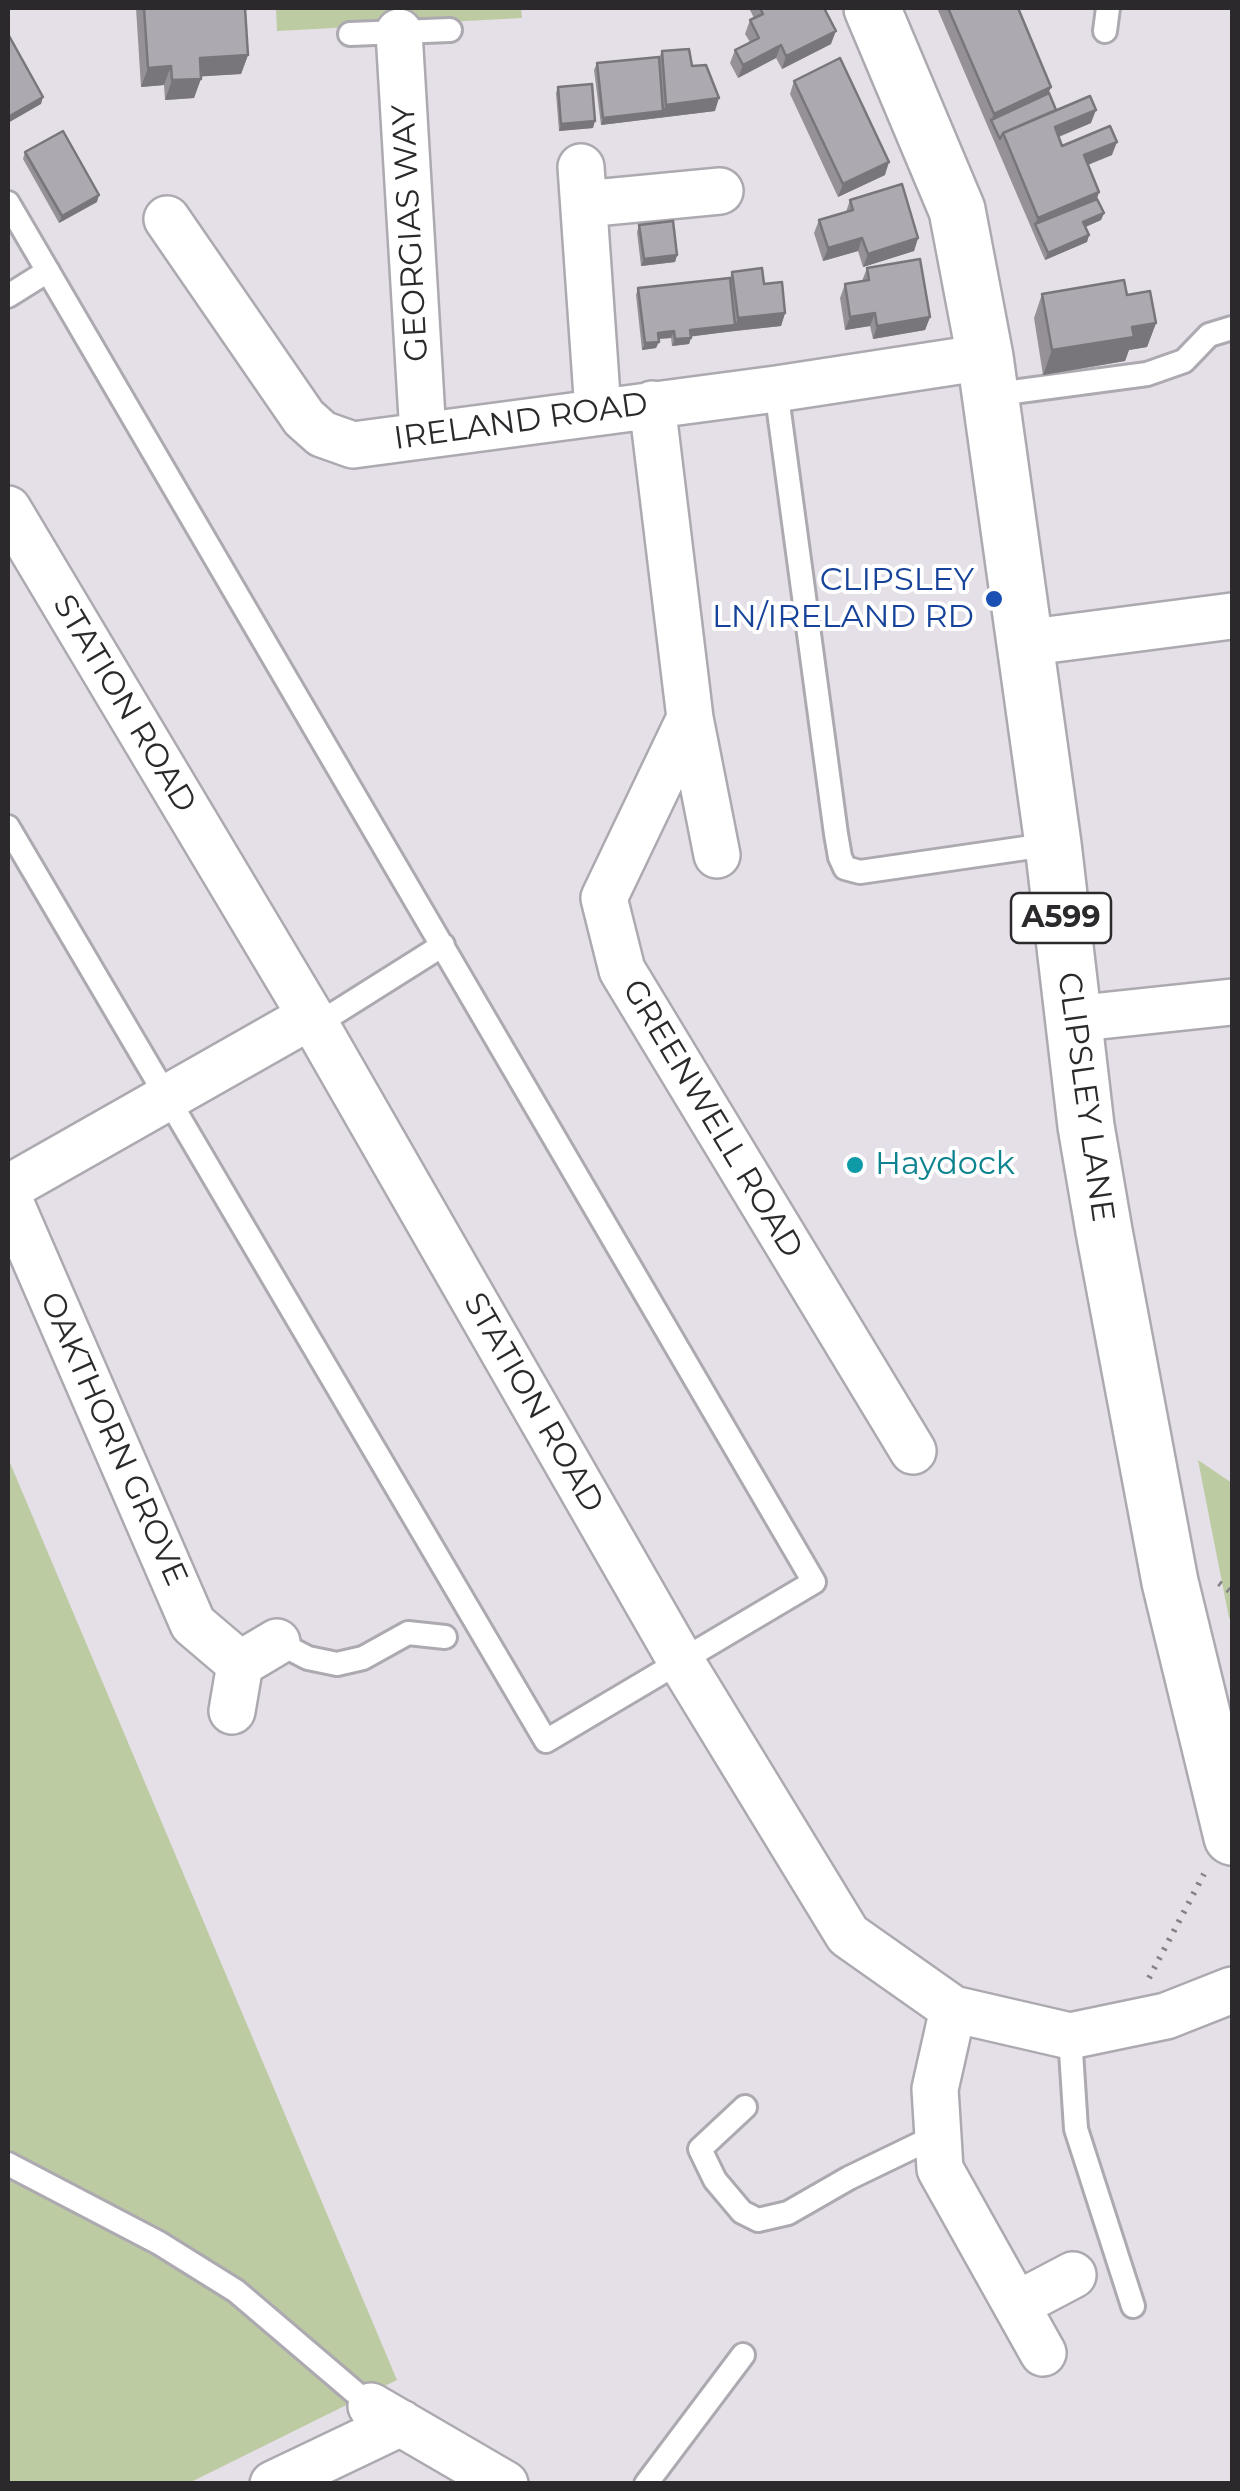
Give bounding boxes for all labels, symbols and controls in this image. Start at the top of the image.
street label: GEORGIAS WAY [385,103,437,363]
street label: IRELAND ROAD [392,385,650,459]
place label: CLIPSLEY LN/IRELAND RD [712,562,974,637]
street label: STATION ROAD [44,588,204,820]
marker: CLIPSLEY LN/IRELAND RD [983,588,1005,610]
road number: A599 [1011,893,1111,943]
street label: CLIPSLEY LANE [1048,970,1122,1224]
street label: GREENWELL ROAD [614,973,810,1265]
place label: Haydock [875,1146,1015,1184]
marker: Haydock [844,1154,866,1176]
street label: OAKTHORN GROVE [31,1286,195,1592]
street label: STATION ROAD [455,1287,611,1519]

